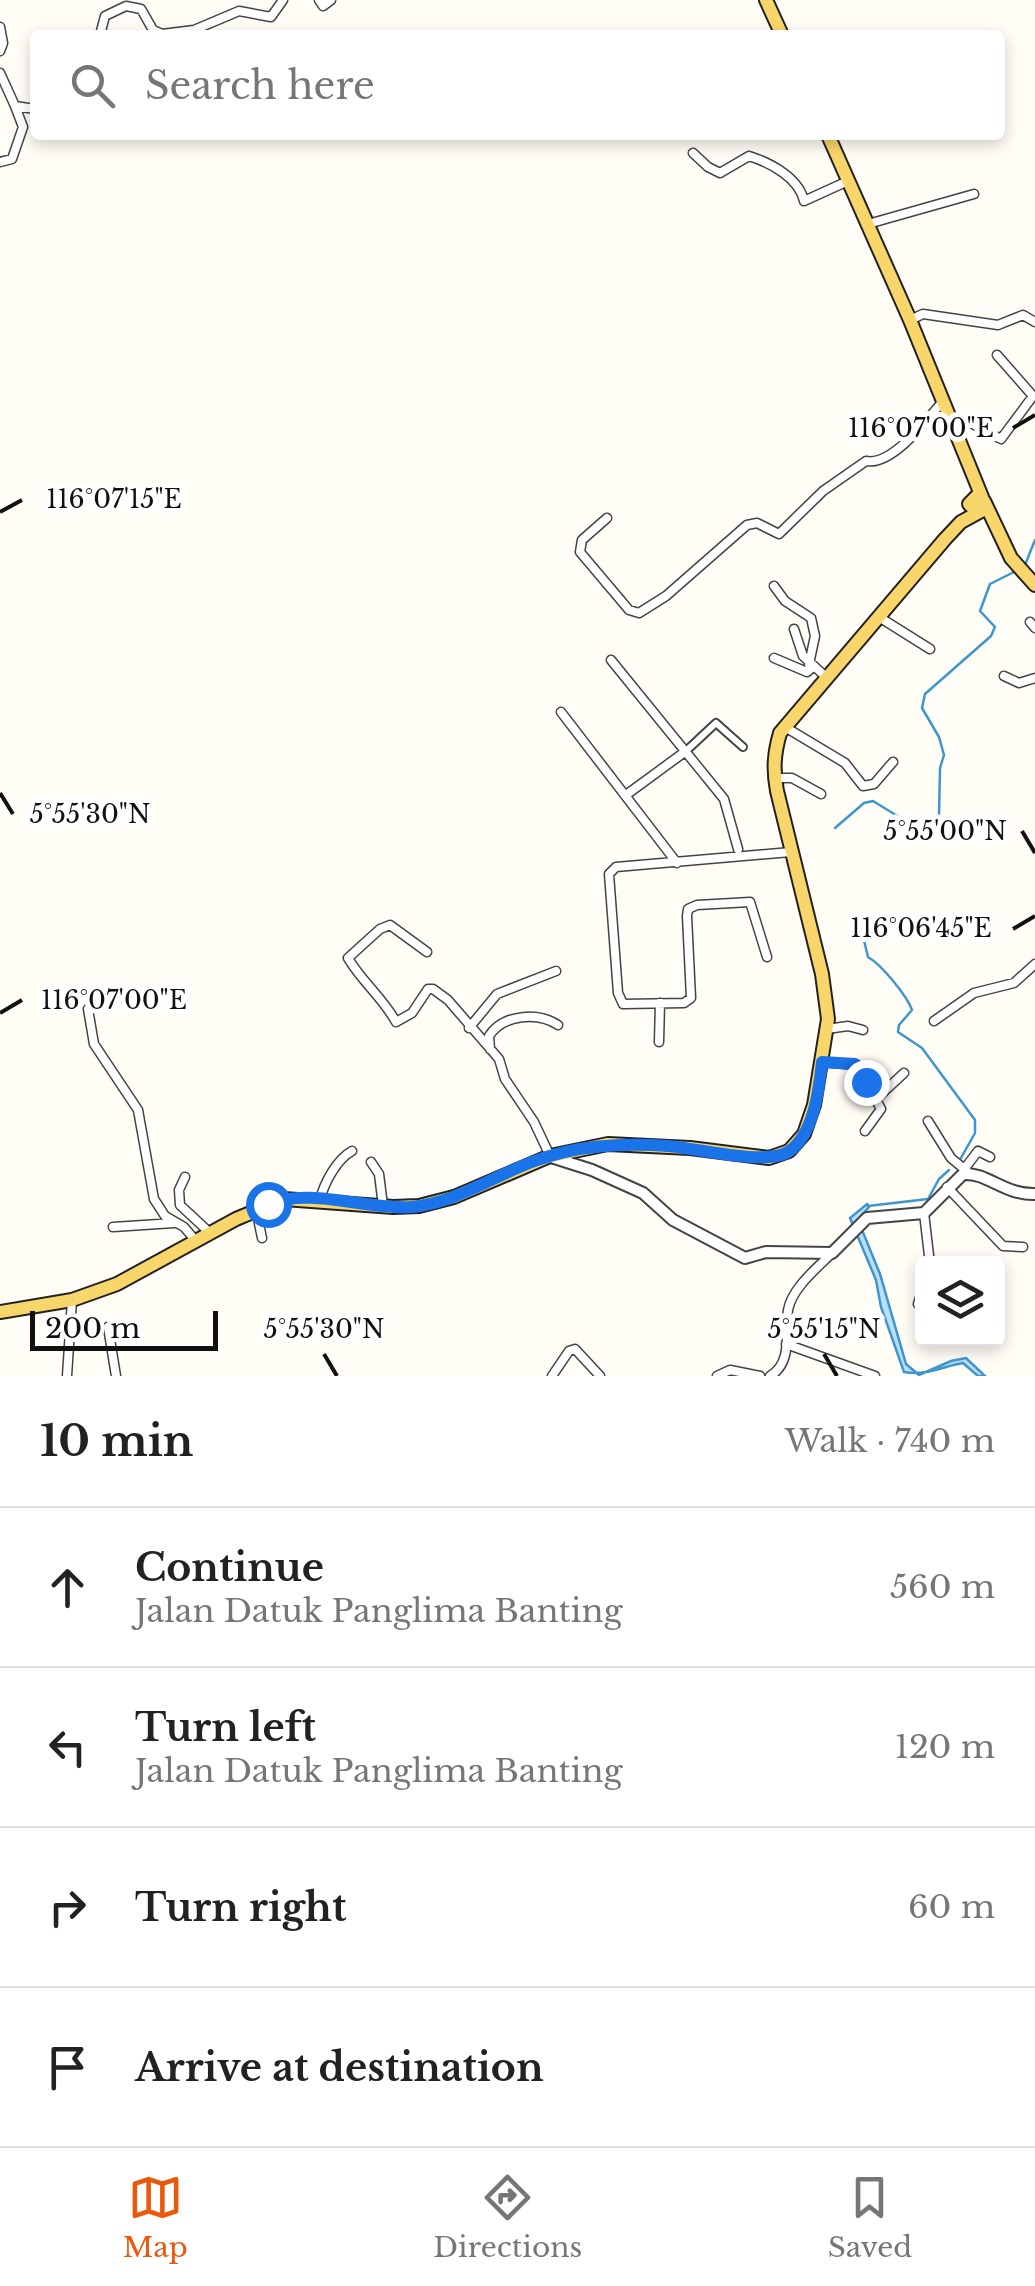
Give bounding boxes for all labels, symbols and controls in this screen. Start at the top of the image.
search box [30,30,1005,140]
icon: search [65,58,120,113]
text: Search here [145,62,375,109]
text: 116°07'00"E [848,413,994,444]
text: 116°07'15"E [46,484,182,515]
text: 5°55'30"N [29,799,151,830]
text: 5°55'00"N [883,816,1007,847]
text: 116°06'45"E [850,913,992,944]
text: 116°07'00"E [41,985,187,1016]
route end [844,1060,890,1106]
route start [246,1182,292,1228]
map controls [915,1256,1005,1346]
button: layers [915,1256,1005,1346]
scale bar [30,1306,218,1350]
text: 200 m [45,1311,140,1346]
text: 5°55'30"N [263,1314,385,1345]
text: 5°55'15"N [767,1314,881,1345]
text: 10 min [40,1415,193,1467]
text: Walk · 740 m [785,1421,995,1461]
text: Continue [135,1544,324,1591]
icon: ahead [40,1560,95,1615]
text: 560 m [890,1567,995,1607]
text: Jalan Datuk Panglima Banting [135,1591,623,1631]
text: Turn left [135,1704,316,1751]
icon: left [40,1720,95,1775]
text: 120 m [895,1727,995,1767]
text: Jalan Datuk Panglima Banting [135,1751,623,1791]
icon: right [40,1880,95,1935]
text: Turn right [135,1884,346,1931]
text: 60 m [908,1887,995,1927]
icon: arrive [40,2040,95,2095]
text: Arrive at destination [135,2044,544,2091]
tab: Map [123,2170,188,2265]
tab: Directions [433,2170,582,2265]
tab: Saved [828,2170,912,2265]

